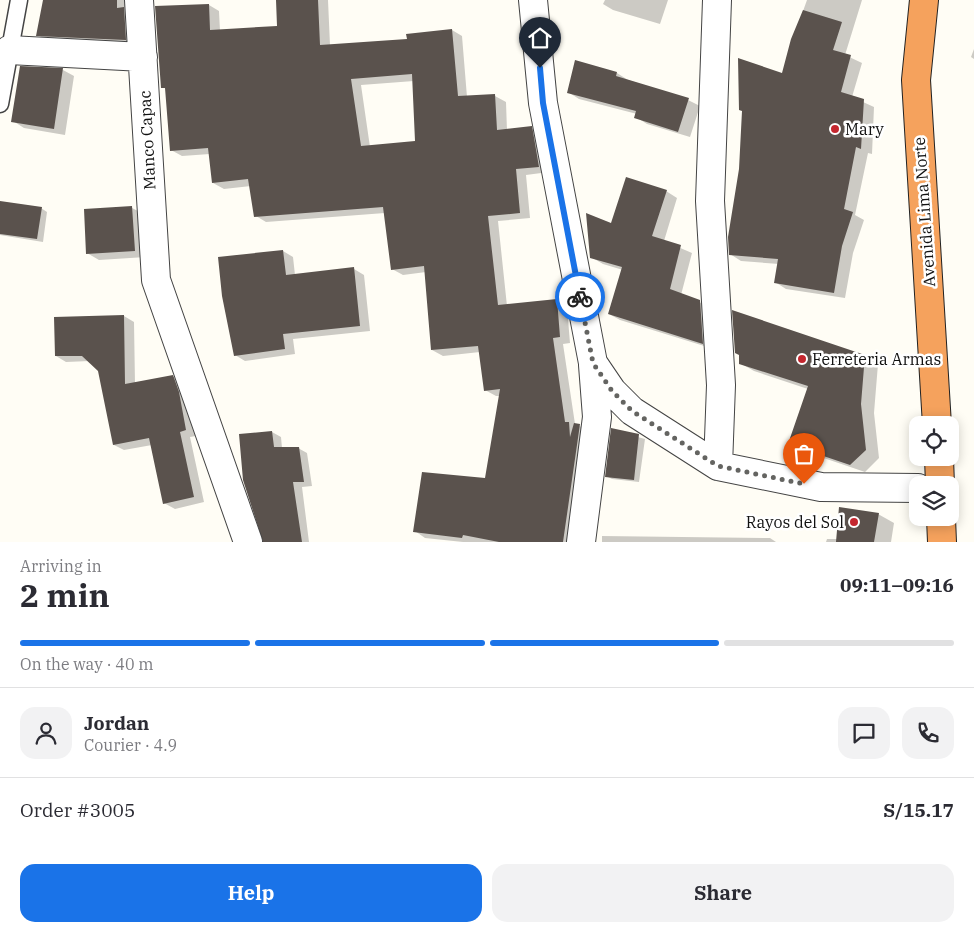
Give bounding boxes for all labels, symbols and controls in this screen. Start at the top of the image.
pin [519,17,561,68]
icon: home [526,24,554,52]
street label: Manco Capac [134,90,160,190]
place label: Mary [845,119,884,139]
marker: Mary [829,123,841,135]
street label: Avenida Lima Norte [909,136,939,288]
courier [555,272,605,322]
icon: bike [566,283,594,311]
place label: Ferreteria Armas [812,349,941,369]
marker: Ferreteria Armas [796,353,808,365]
map controls [909,416,959,526]
button: locate [909,416,959,466]
pin [783,433,825,484]
icon: bag [790,440,818,468]
button: layers [909,476,959,526]
place label: Rayos del Sol [746,512,844,532]
marker: Rayos del Sol [848,516,860,528]
text: Arriving in [20,556,102,576]
text: 09:11–09:16 [840,573,954,597]
text: 2 min [20,574,110,616]
text: On the way · 40 m [20,654,154,674]
button: person [20,707,72,759]
button: chat [838,707,890,759]
button: phone [902,707,954,759]
text: Jordan [84,711,149,735]
text: Courier · 4.9 [84,735,177,755]
text: Order #3005 [20,798,135,822]
text: S/15.17 [883,798,954,822]
button: Help [20,864,482,922]
button: Share [492,864,954,922]

